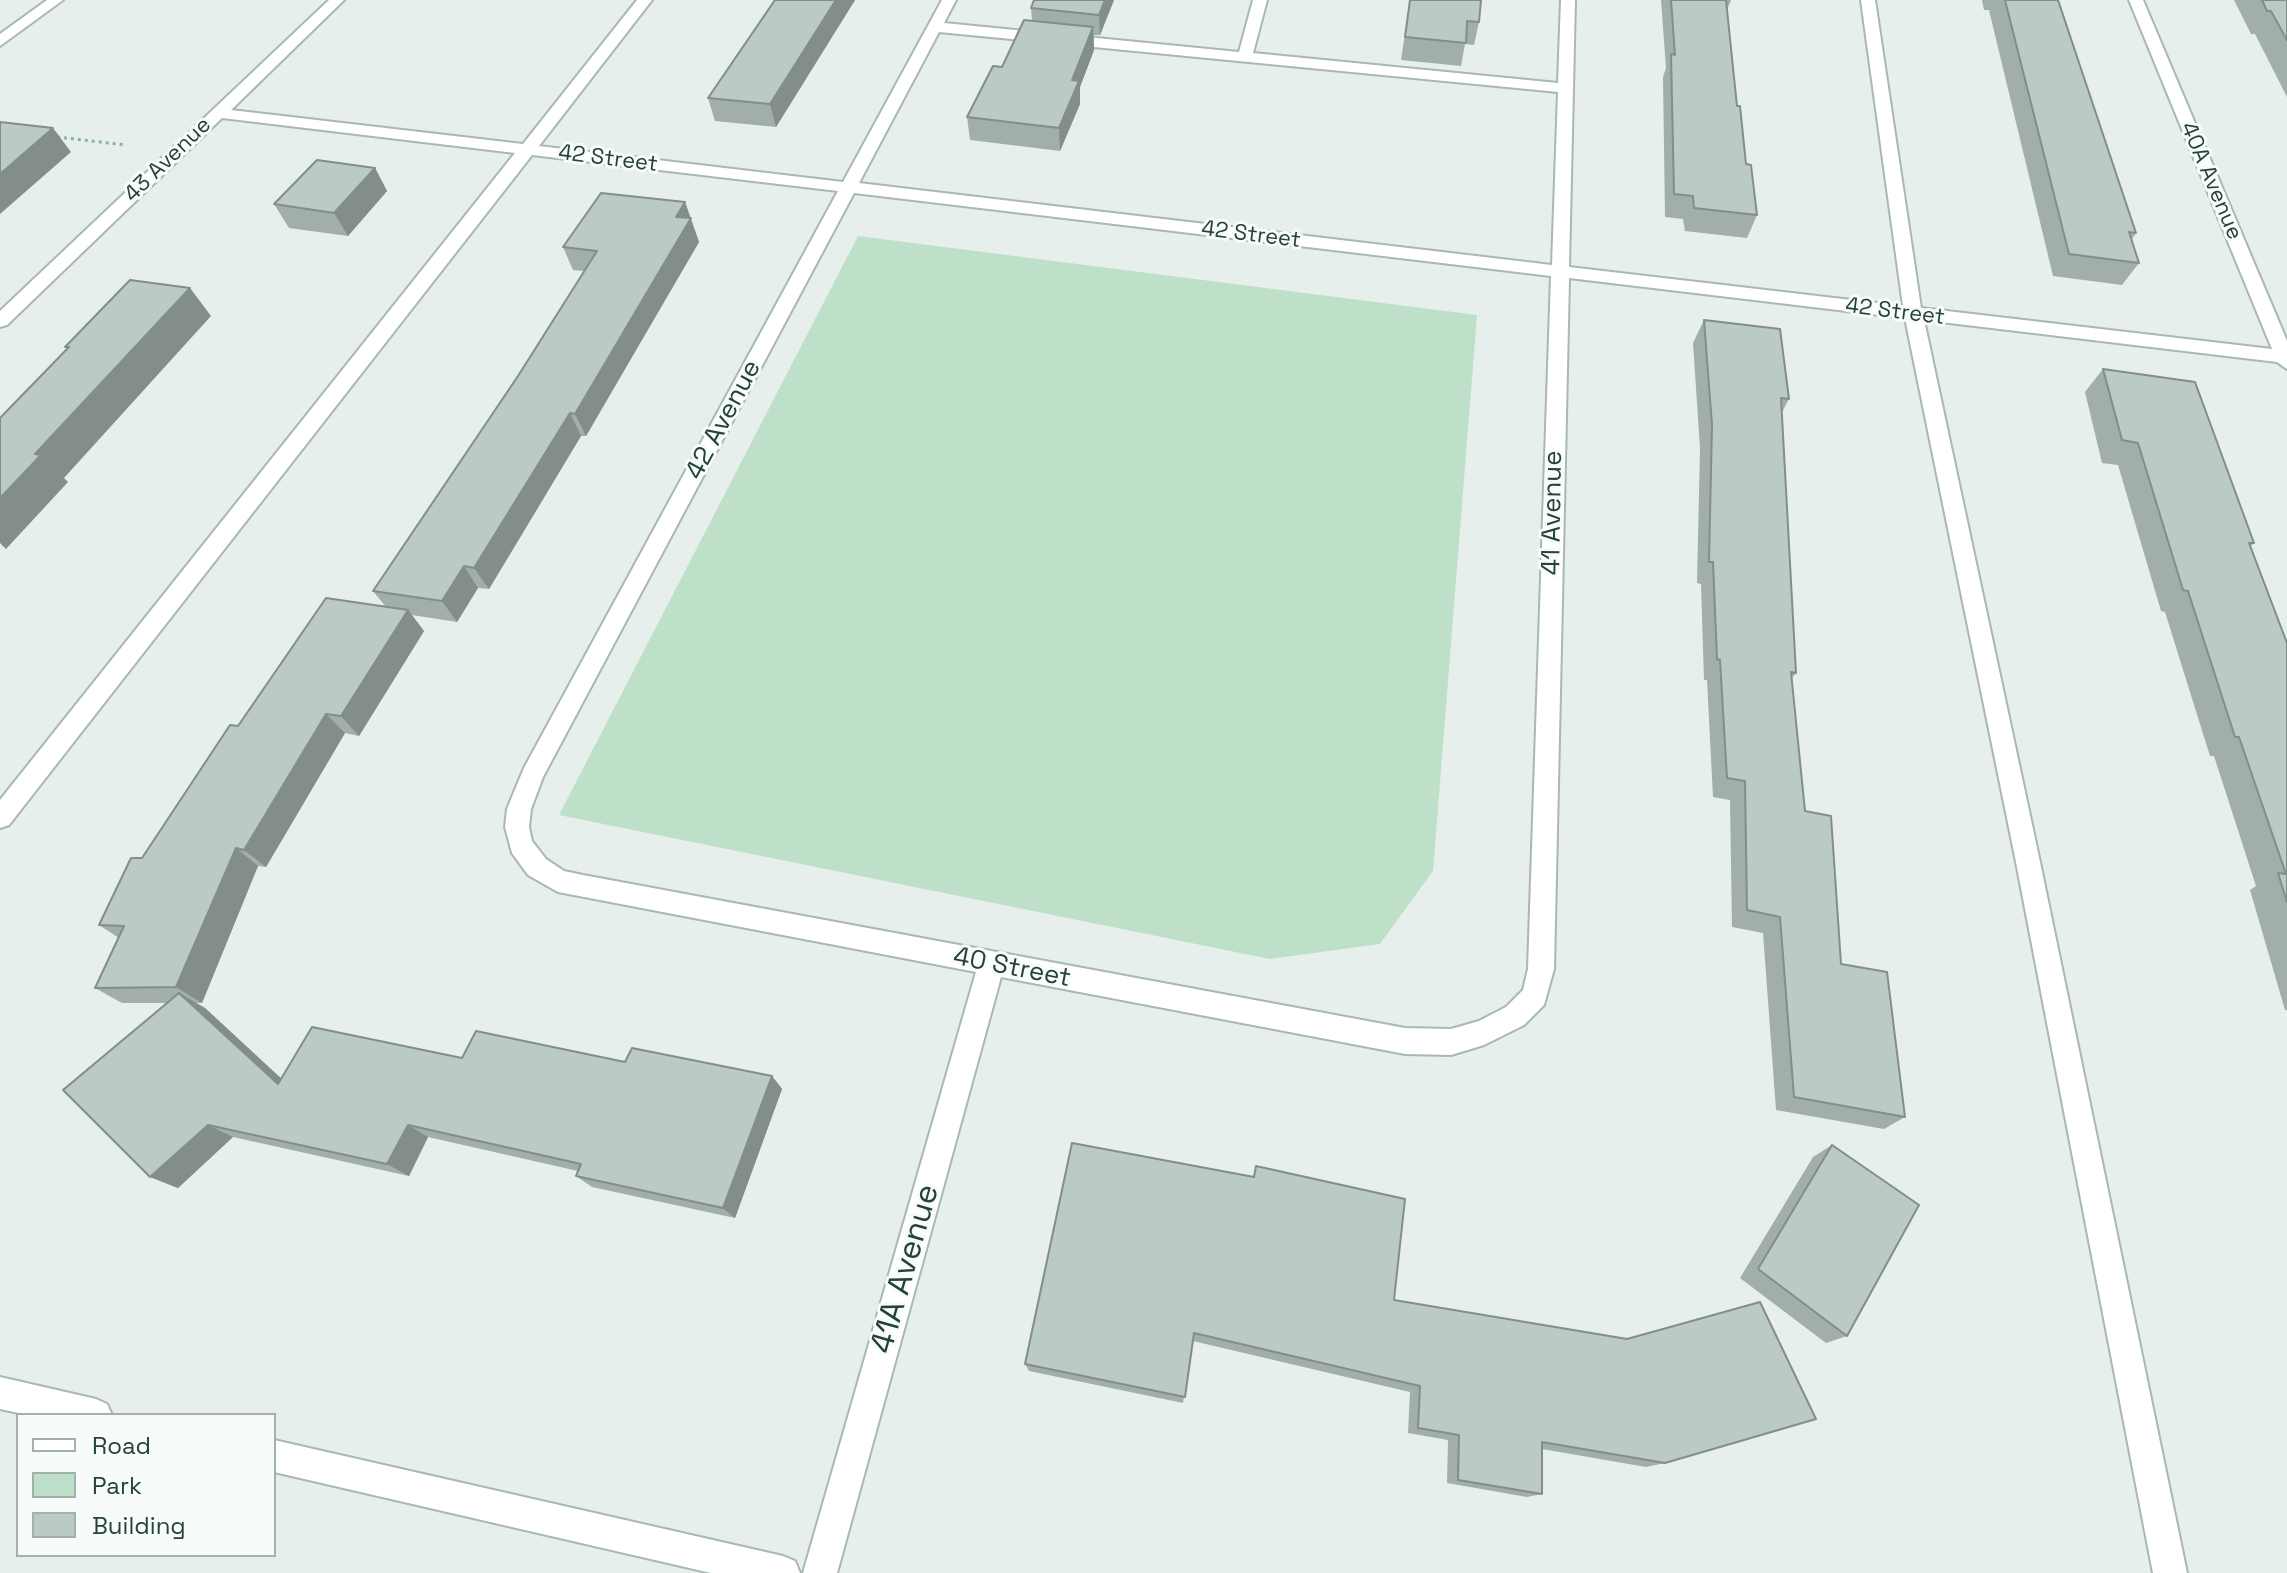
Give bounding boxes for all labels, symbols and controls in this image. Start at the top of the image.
street label: 43 Avenue [119,112,217,208]
street label: 40A Avenue [2174,118,2248,244]
street label: 42 Street [557,140,659,178]
street label: 42 Street [1200,216,1302,254]
street label: 42 Street [1844,293,1946,331]
street label: 42 Avenue [680,355,768,485]
street label: 41 Avenue [1536,450,1570,576]
street label: 40 Street [951,941,1073,995]
street label: 41A Avenue [864,1180,948,1358]
legend [16,1413,276,1557]
text: Road [92,1430,151,1461]
text: Park [92,1470,142,1501]
text: Building [92,1510,186,1541]

